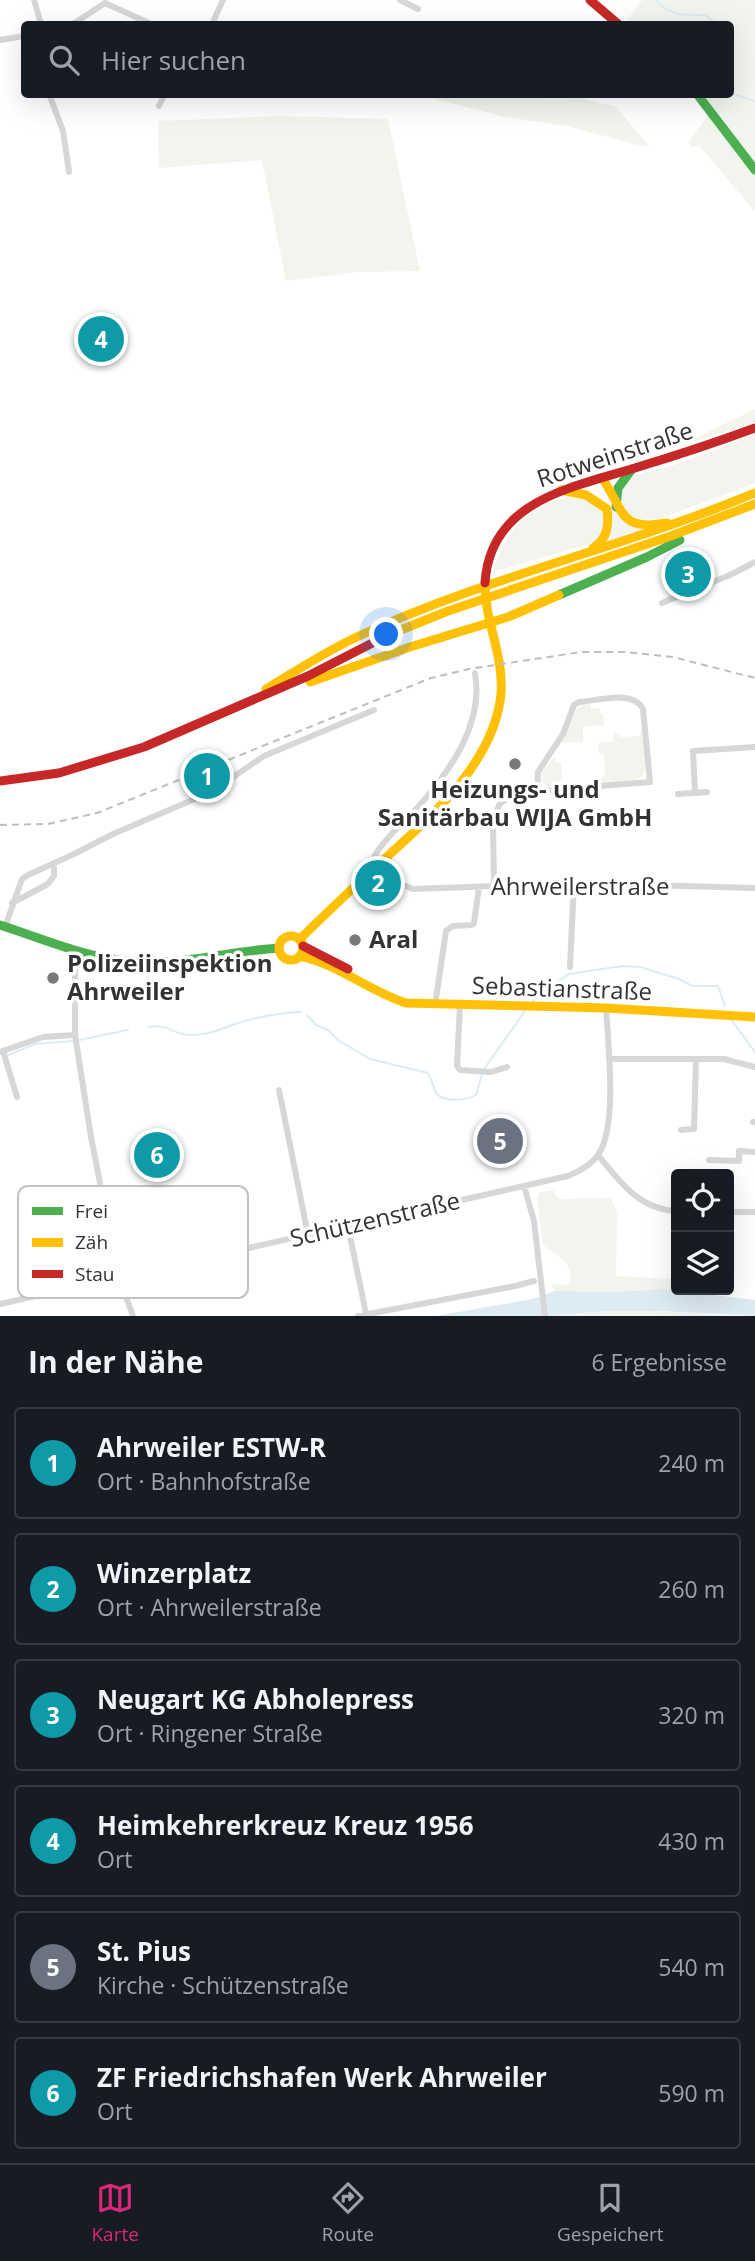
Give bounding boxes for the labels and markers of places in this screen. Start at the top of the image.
pin: 4 [78,313,124,365]
pin: 3 [665,548,711,600]
pin: 1 [184,750,230,802]
marker: Heizungs- und Sanitärbau WIJA GmbH [507,756,523,772]
place label: Heizungs- und Sanitärbau WIJA GmbH [378,772,652,833]
pin: 2 [355,857,401,909]
place label: Aral [369,922,418,955]
marker: Aral [347,932,363,948]
place label: Polizeiinspektion Ahrweiler [67,946,272,1007]
marker: Polizeiinspektion Ahrweiler [45,970,61,986]
pin: 5 [477,1115,523,1167]
pin: 6 [134,1129,180,1181]

